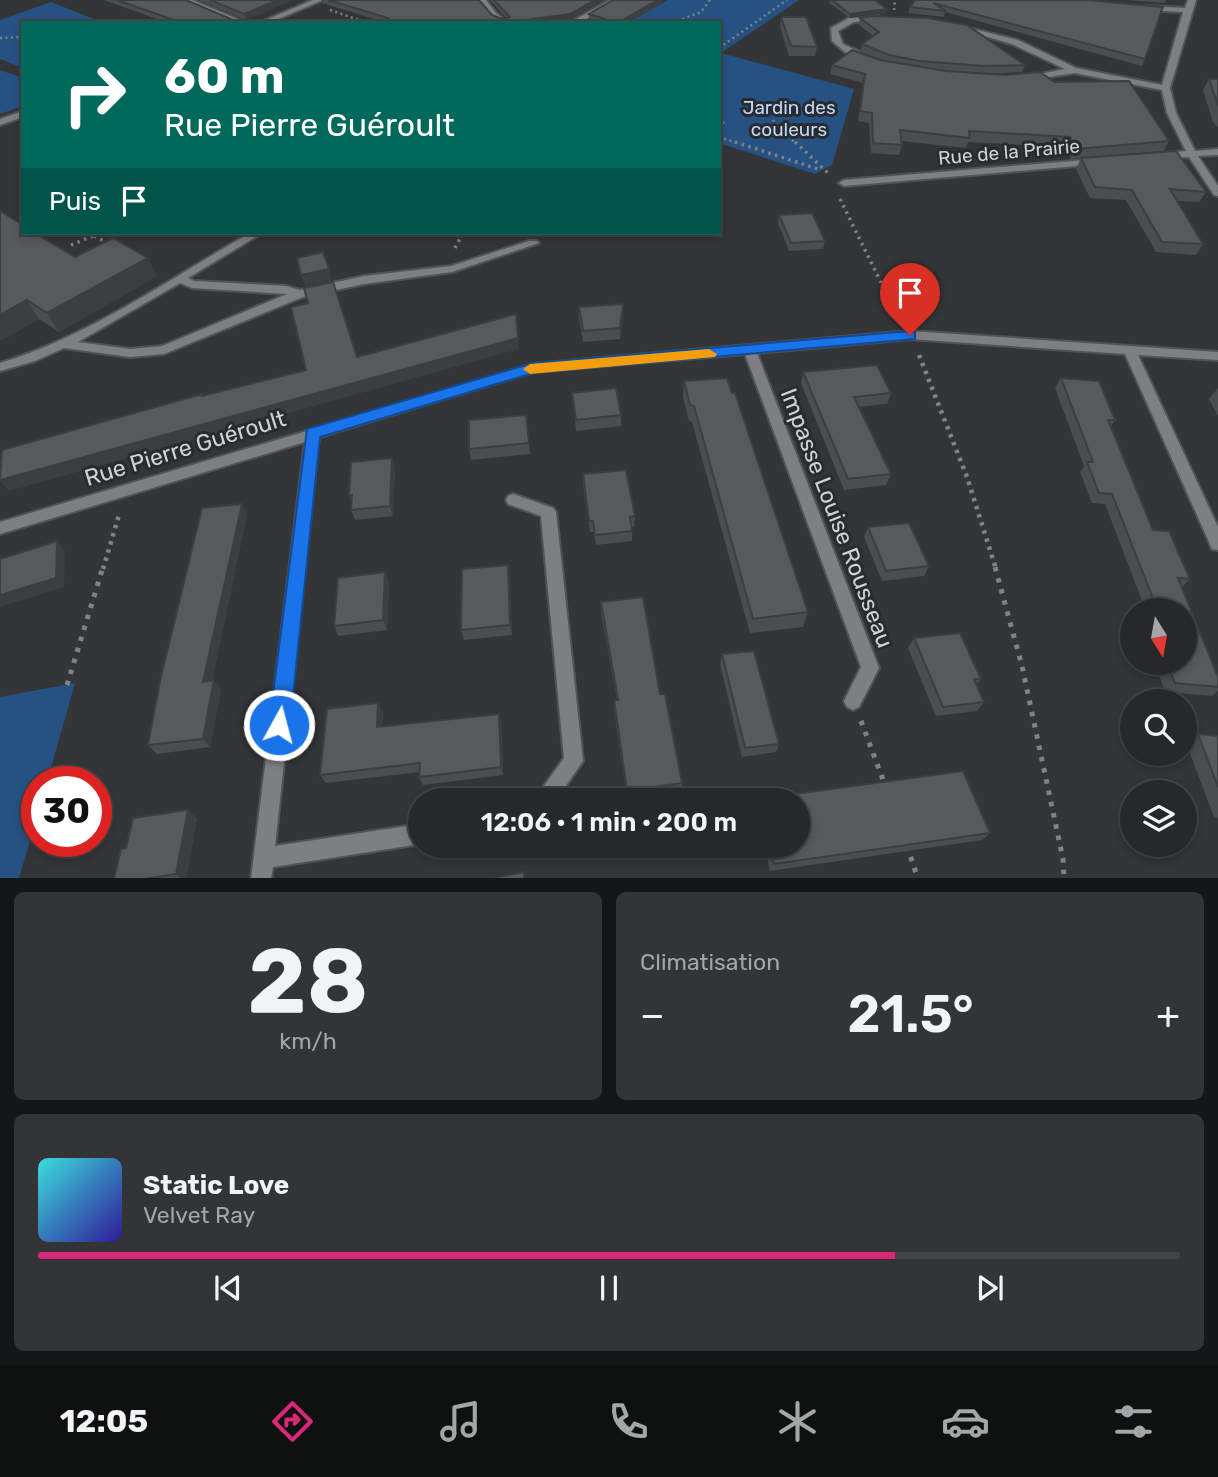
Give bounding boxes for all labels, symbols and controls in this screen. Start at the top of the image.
text: 60 m [164,47,285,105]
icon: right [49,49,140,140]
park label: Jardin des couleurs [742,96,836,141]
text: Rue Pierre Guéroult [164,106,455,144]
street label: Rue de la Prairie [937,134,1081,170]
icon: arrive [115,182,153,220]
text: Puis [49,186,101,217]
pin [880,263,940,335]
icon: arrive [891,274,929,312]
street label: Impasse Louise Rousseau [775,384,899,652]
street label: Rue Pierre Guéroult [81,404,289,492]
north arrow [1120,598,1197,676]
map controls [1120,598,1197,857]
position arrow [242,688,316,762]
button: search [1120,689,1197,766]
speed limit sign: 30 [21,766,112,857]
button: layers [1120,780,1197,857]
text: 12:06 · 1 min · 200 m [481,807,737,838]
text: 28 [248,927,368,1035]
text: Climatisation [640,948,780,976]
text: 21.5° [847,983,974,1045]
text: − [640,992,665,1038]
text: + [1156,992,1180,1038]
text: km/h [279,1027,337,1055]
text: Static Love [143,1170,289,1201]
text: Velvet Ray [143,1201,255,1229]
icon: previous [209,1269,247,1307]
icon: pause [590,1269,628,1307]
icon: next [971,1269,1009,1307]
icon: directions [268,1397,317,1446]
icon: music [436,1397,485,1446]
icon: phone [604,1397,653,1446]
icon: climate [773,1397,822,1446]
icon: car [941,1397,990,1446]
icon: filters [1109,1397,1158,1446]
text: 12:05 [60,1402,148,1440]

